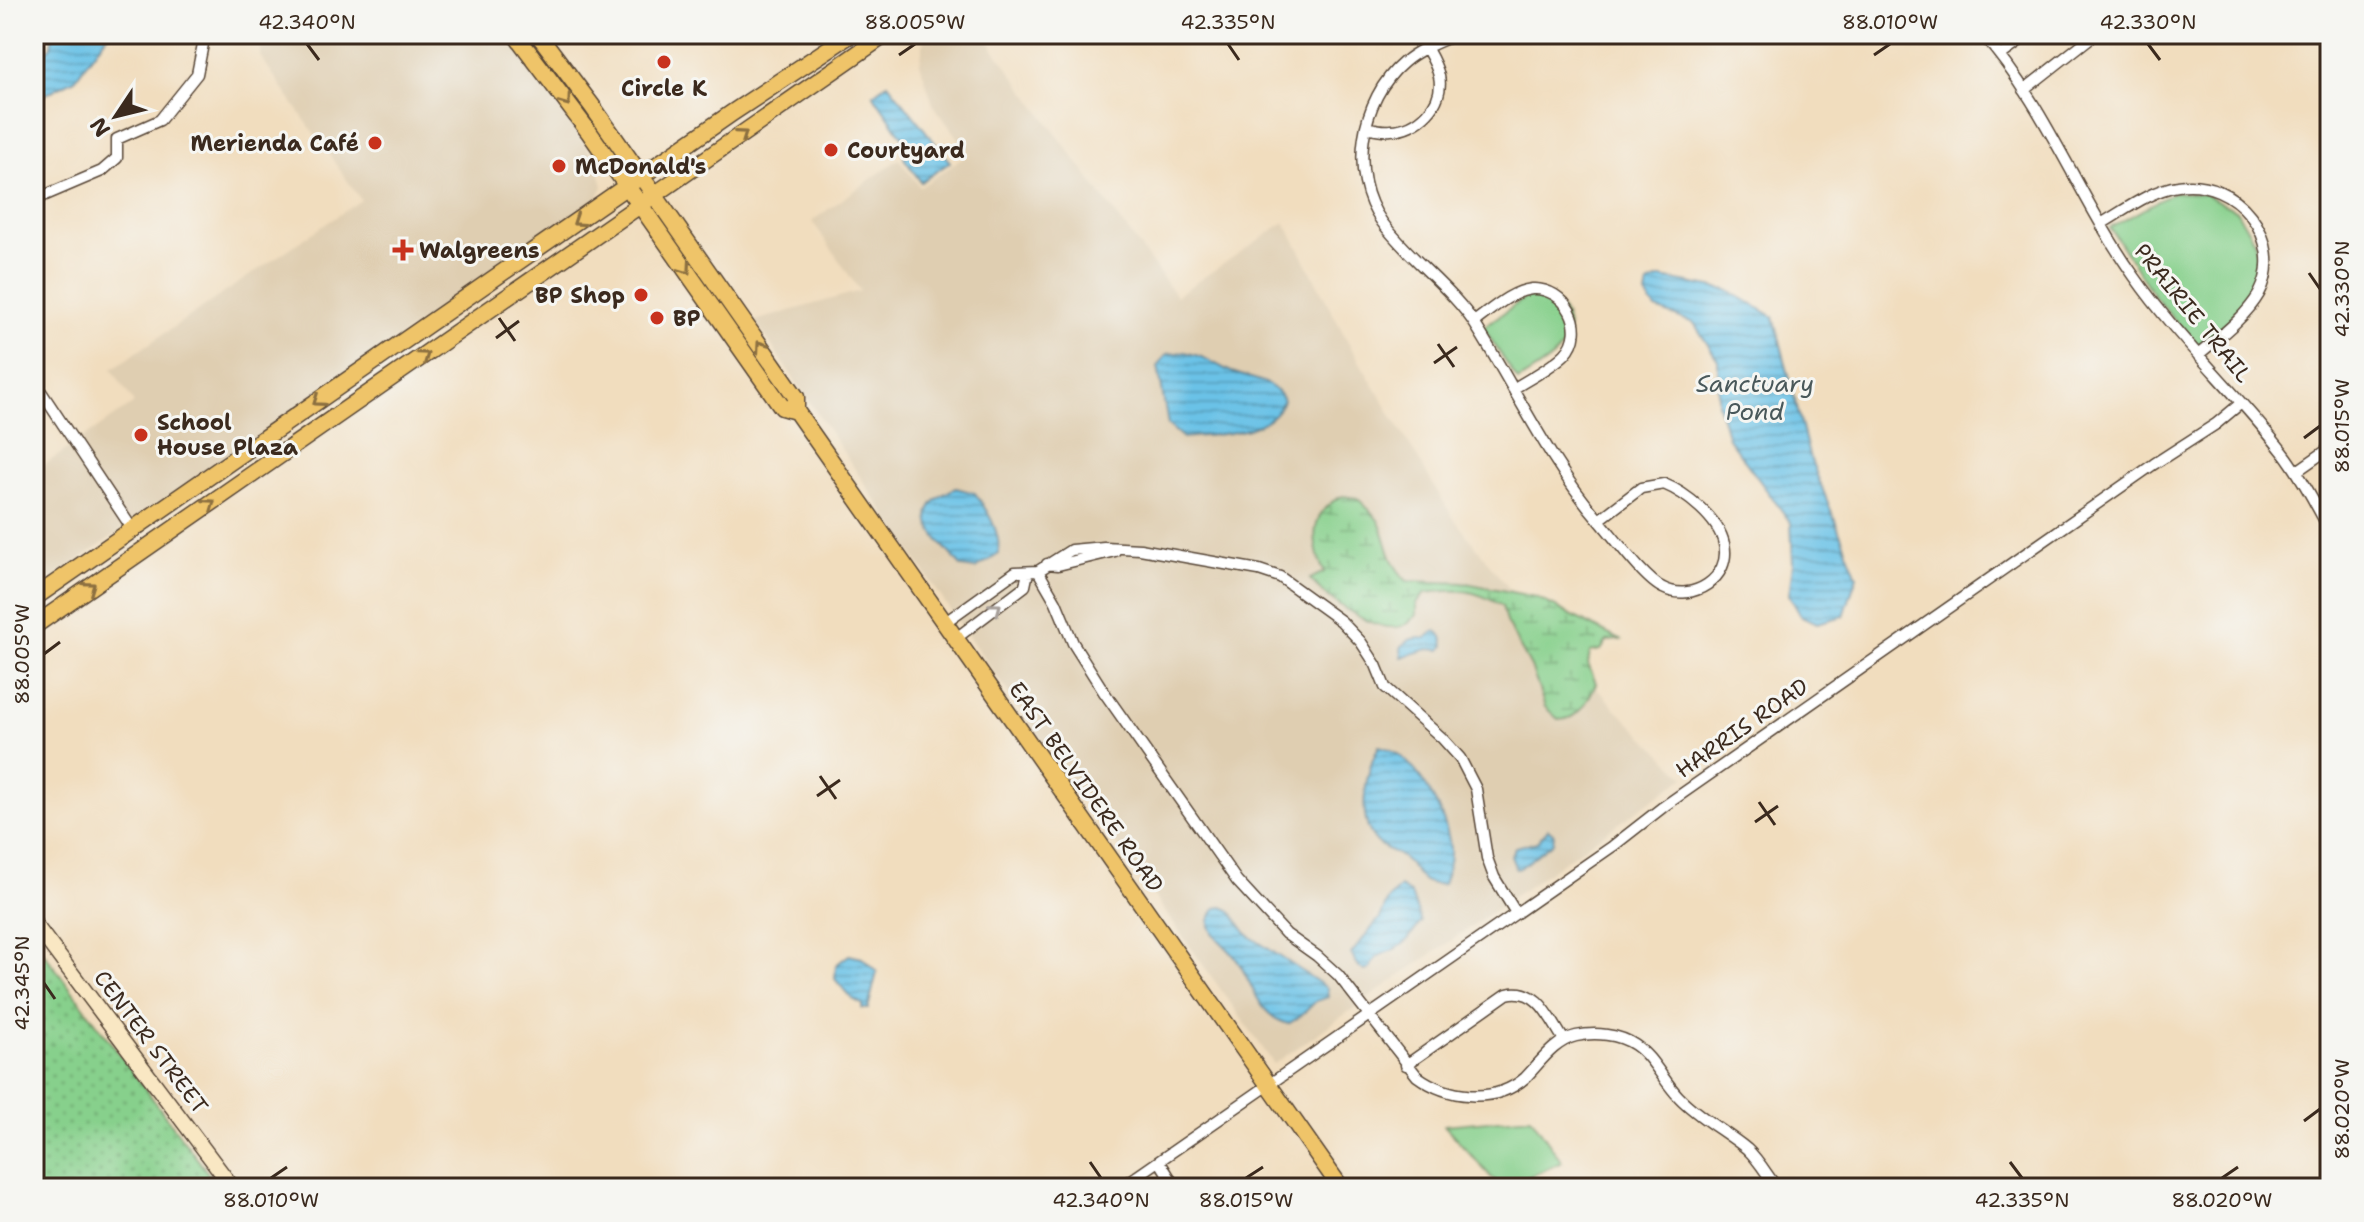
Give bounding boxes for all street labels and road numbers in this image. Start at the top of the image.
street label: PRAIRIE TRAIL [2128,237,2258,389]
street label: HARRIS ROAD [1670,672,1814,784]
street label: EAST BELVIDERE ROAD [1002,676,1170,898]
street label: CENTER STREET [87,964,215,1120]

